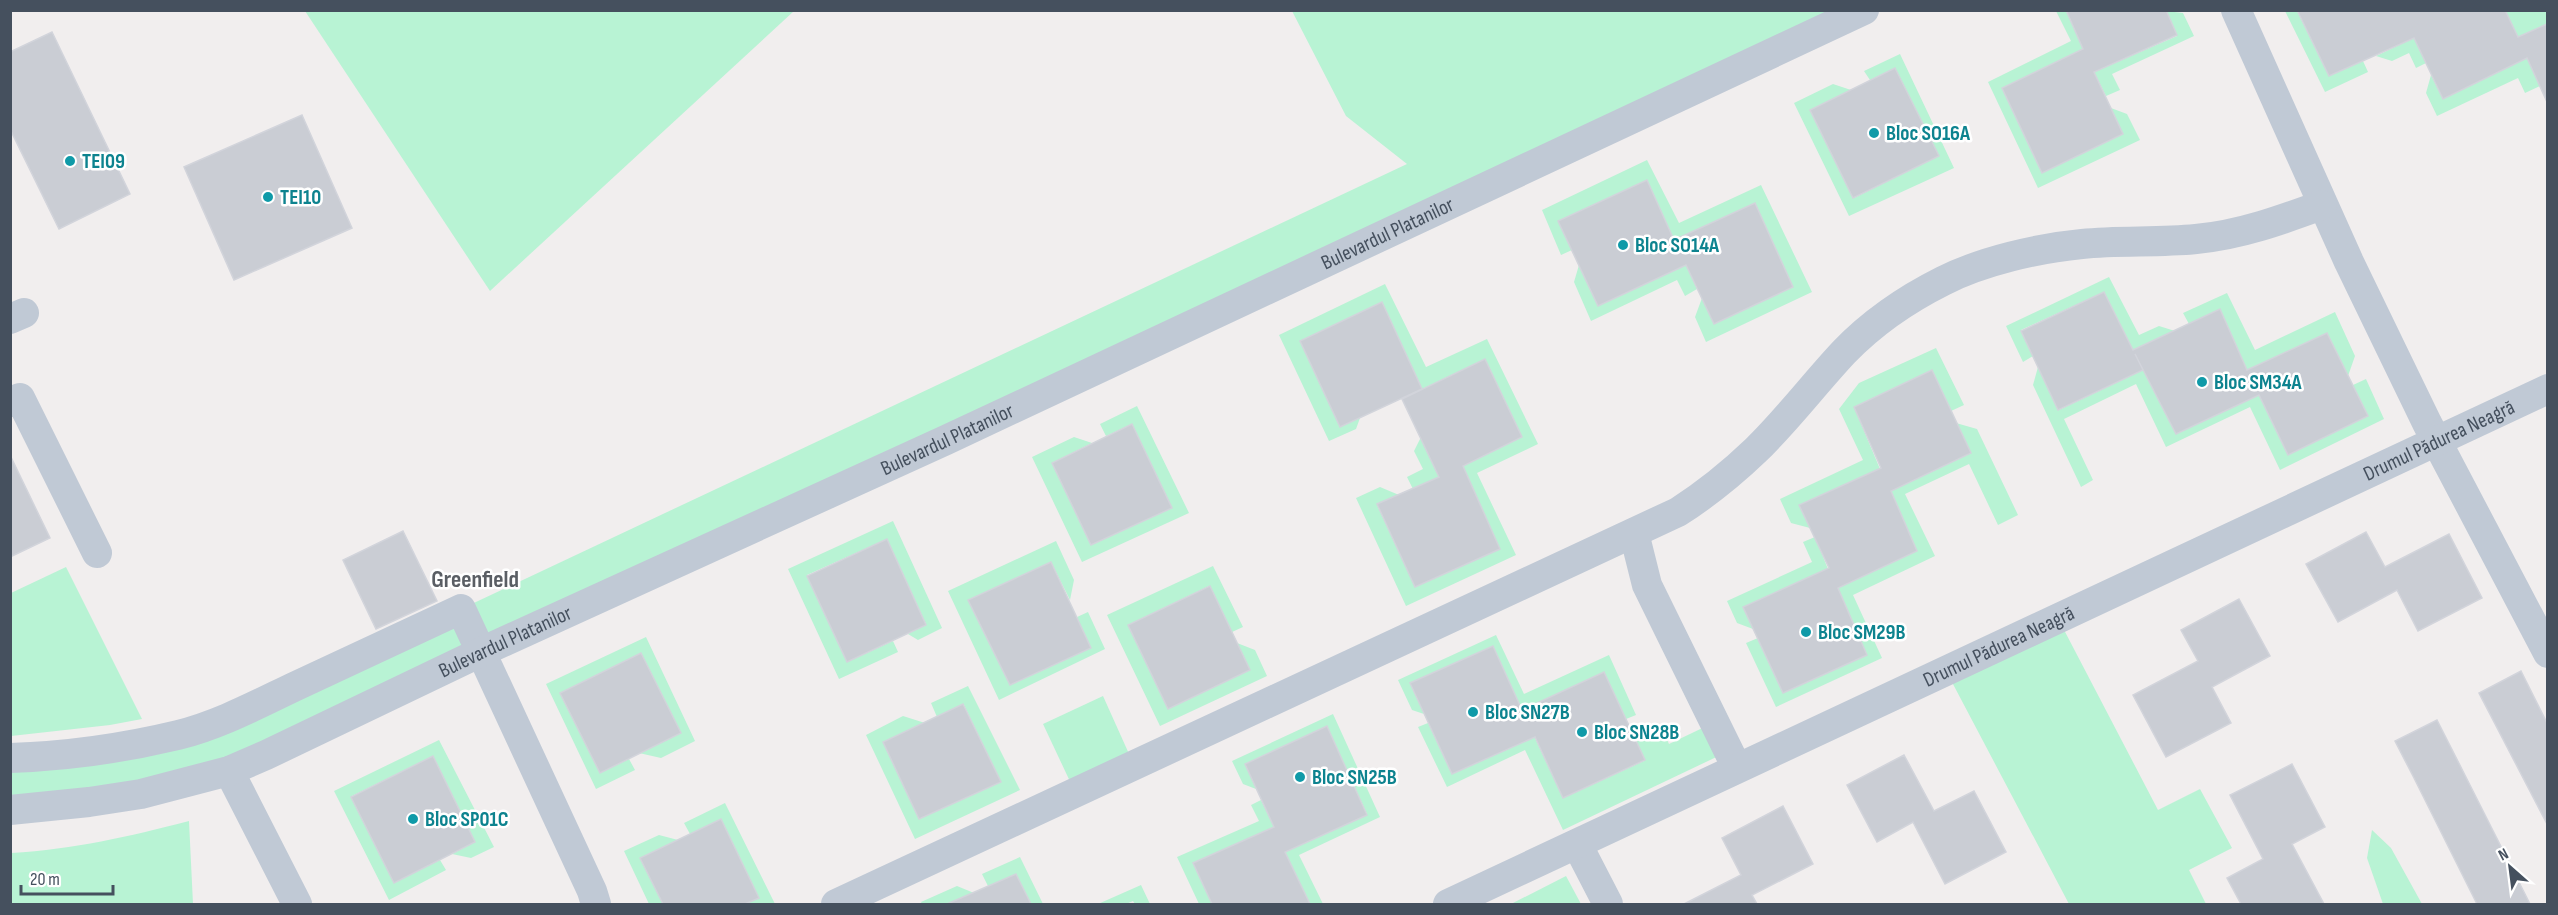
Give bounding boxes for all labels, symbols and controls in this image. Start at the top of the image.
place label: Bloc SO16A [1886,121,1971,146]
marker: Bloc SO16A [1867,126,1881,140]
place label: TEI09 [82,149,125,174]
marker: TEI09 [63,154,77,168]
place label: TEI10 [280,185,321,210]
marker: TEI10 [261,190,275,204]
street label: Bulevardul Platanilor [1317,192,1458,275]
place label: Bloc SO14A [1635,233,1720,258]
marker: Bloc SO14A [1616,238,1630,252]
place label: Bloc SM34A [2214,370,2302,395]
marker: Bloc SM34A [2195,375,2209,389]
street label: Drumul Pădurea Neagră [2359,394,2518,486]
street label: Bulevardul Platanilor [877,398,1017,481]
district label: Greenfield [431,565,519,594]
street label: Bulevardul Platanilor [435,600,575,683]
street label: Drumul Pădurea Neagră [1919,600,2078,692]
place label: Bloc SM29B [1818,620,1905,645]
marker: Bloc SM29B [1799,625,1813,639]
place label: Bloc SN27B [1485,700,1570,725]
marker: Bloc SN27B [1466,705,1480,719]
place label: Bloc SN28B [1594,720,1679,745]
marker: Bloc SN28B [1575,725,1589,739]
place label: Bloc SN25B [1312,765,1397,790]
marker: Bloc SN25B [1293,770,1307,784]
place label: Bloc SP01C [425,807,509,832]
marker: Bloc SP01C [406,812,420,826]
north arrow [2480,837,2540,897]
text: N [2495,845,2512,865]
scale bar [21,858,112,896]
text: 20 m [30,869,60,890]

